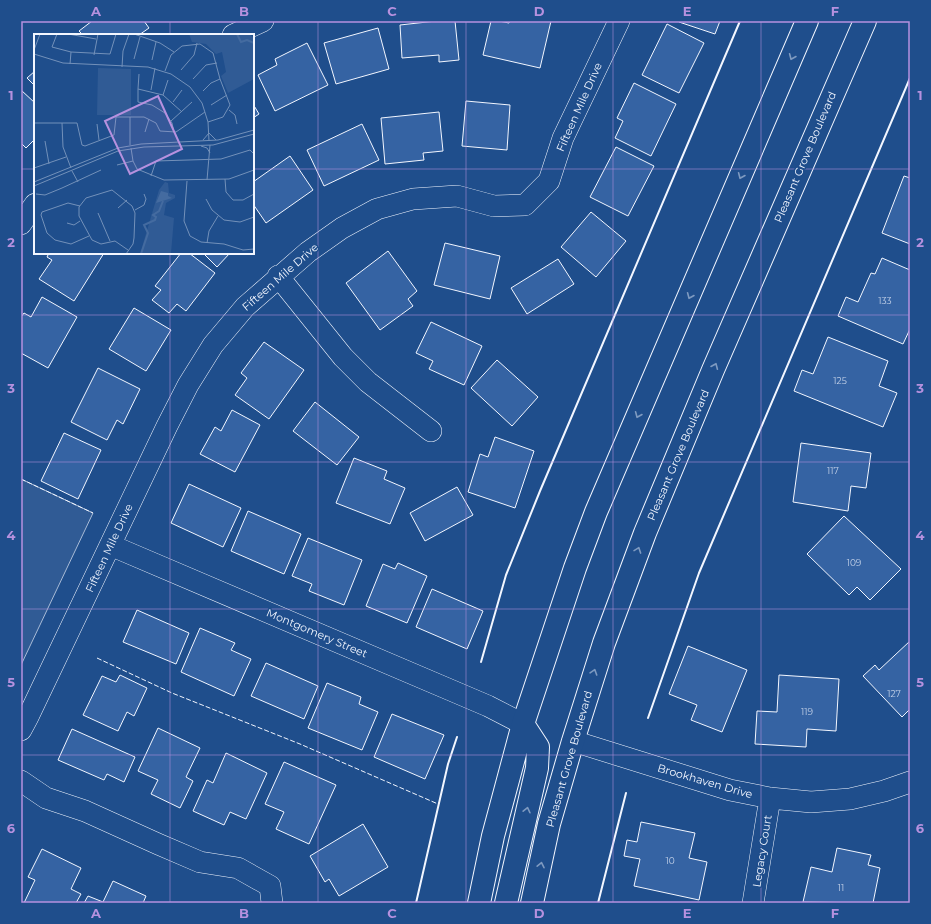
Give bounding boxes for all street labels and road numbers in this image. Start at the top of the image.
street label: Fifteen Mile Drive [553,60,605,154]
street label: Pleasant Grove Boulevard [771,89,839,225]
street label: Fifteen Mile Drive [239,240,321,314]
street label: Pleasant Grove Boulevard [644,387,712,523]
street label: Fifteen Mile Drive [82,501,136,595]
street label: Montgomery Street [264,605,370,661]
street label: Pleasant Grove Boulevard [543,689,595,829]
street label: Brookhaven Drive [656,761,755,801]
street label: Legacy Court [749,813,775,888]

